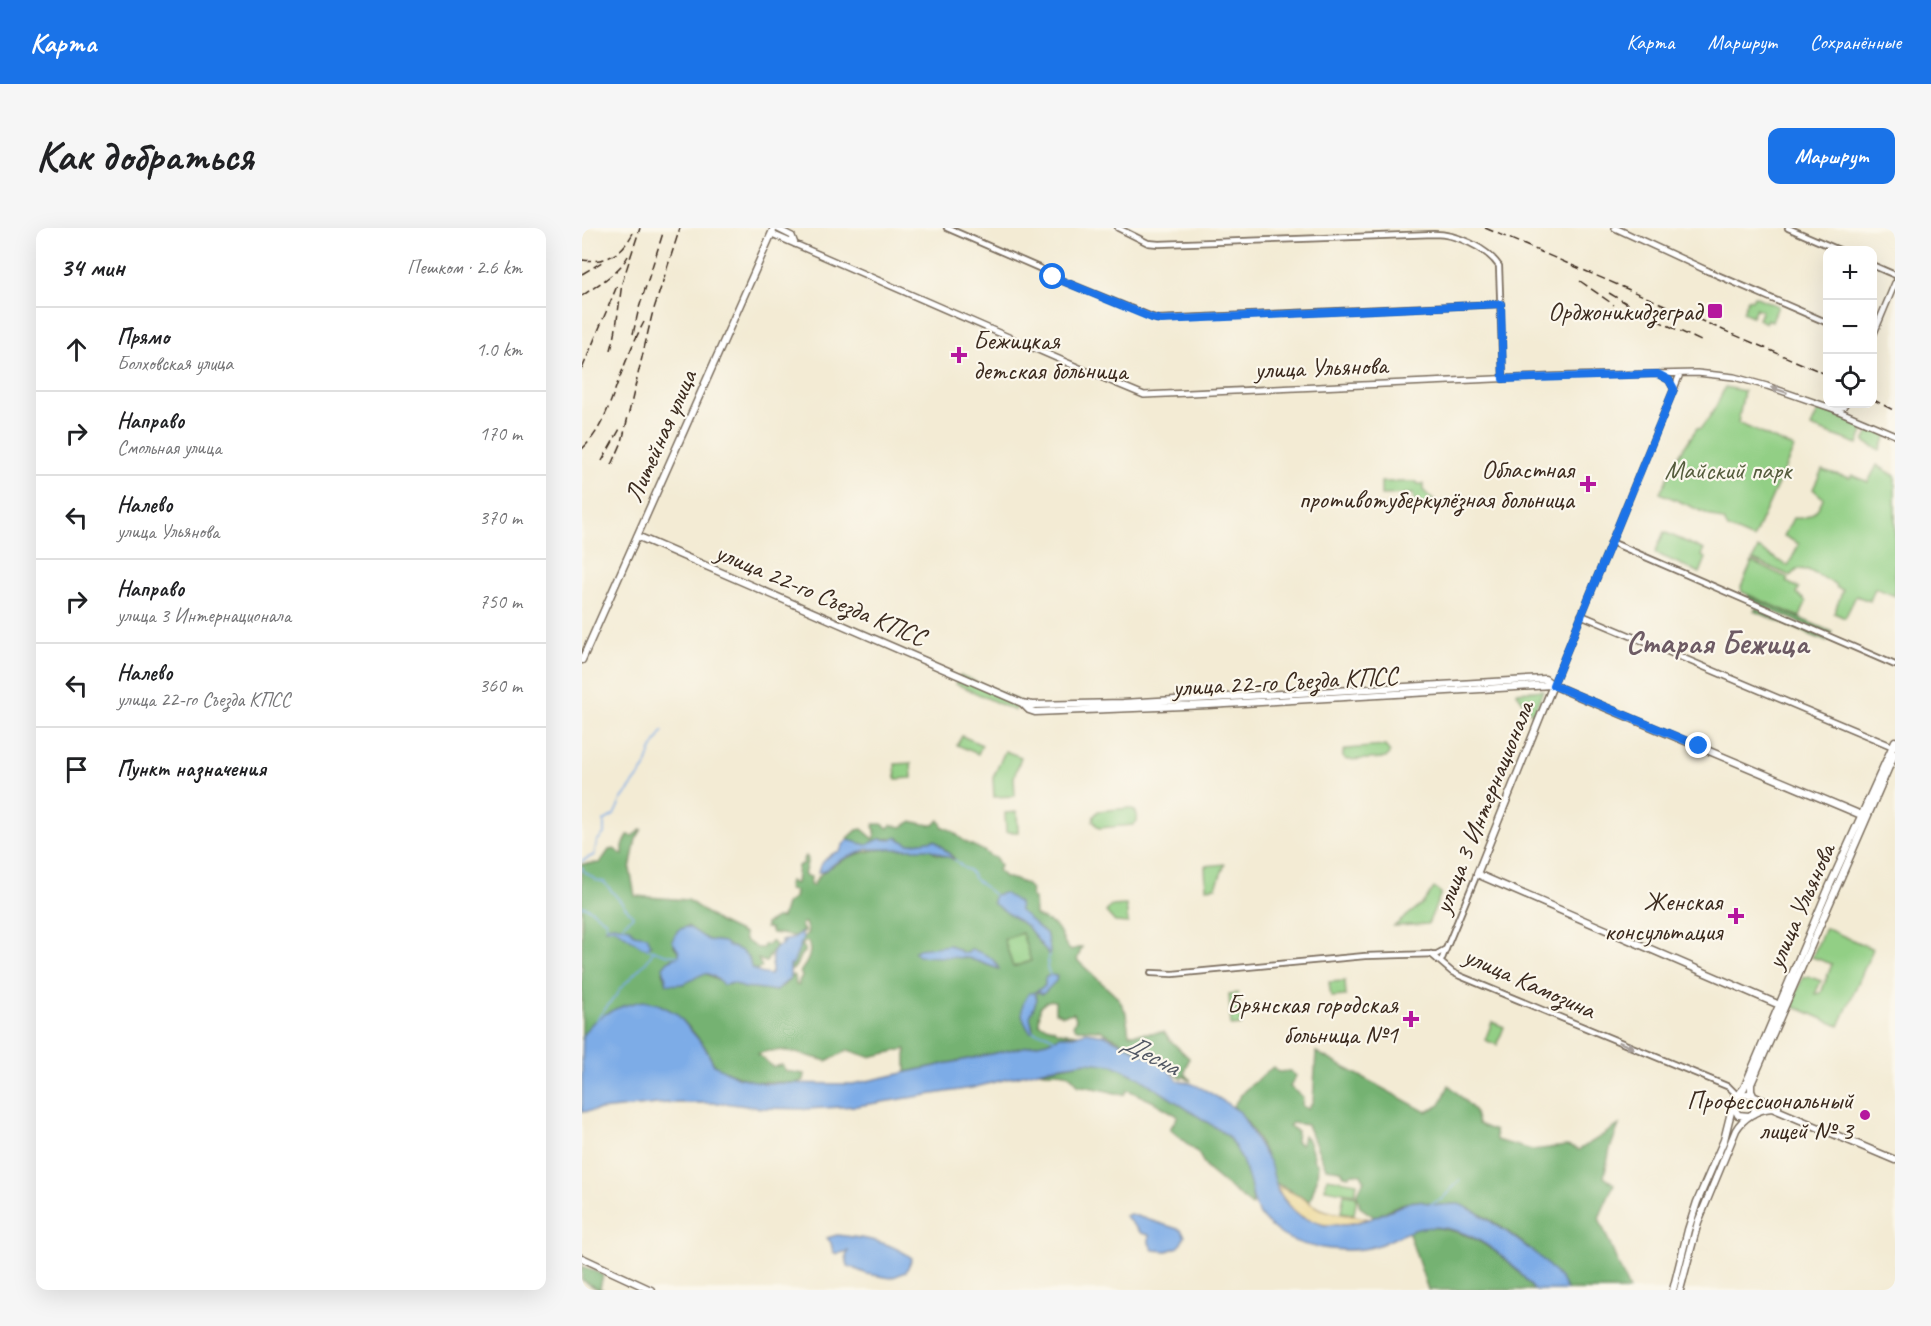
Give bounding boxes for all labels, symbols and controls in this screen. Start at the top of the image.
text: Карта [30,25,97,60]
text: Карта [1626,29,1675,55]
text: Маршрут [1708,29,1777,55]
text: Сохранённые [1810,29,1901,55]
button: Маршрут [1768,128,1895,184]
text: Как добраться [36,130,253,183]
map controls [1823,246,1877,408]
button: + [1823,246,1877,300]
text: 34 мин [60,251,125,284]
text: Пешком · 2.6 km [407,255,522,280]
route start [1039,263,1065,289]
place label: Орджоникидзеград [1548,295,1705,329]
button: − [1823,300,1877,354]
marker: Орджоникидзеград [1706,302,1724,320]
text: Прямо [117,323,169,351]
place label: Бежицкая детская больница [973,324,1129,387]
icon: ahead [60,333,93,366]
text: 1.0 km [476,337,522,362]
marker: Бежицкая детская больница [950,346,968,364]
street label: улица Ульянова [1252,349,1390,386]
text: Болховская улица [117,351,233,376]
button: locate [1823,354,1877,408]
street label: Литейная улица [617,363,705,507]
one-way arrow [1770,385,1788,395]
text: Направо [117,407,184,435]
icon: right [60,417,93,450]
text: 170 m [479,421,522,446]
text: Смольная улица [117,435,221,460]
place label: Областная противотуберкулёзная больница [1299,453,1576,517]
park label: Майский парк [1664,454,1793,487]
marker: Областная противотуберкулёзная больница [1579,475,1597,493]
text: Налево [117,491,173,519]
icon: left [60,501,93,534]
text: 370 m [479,505,522,530]
text: улица Ульянова [117,519,219,544]
street label: улица 22-го Съезда КПСС [708,534,933,656]
text: Направо [117,575,184,603]
icon: right [60,585,93,618]
text: 750 m [479,589,522,614]
text: улица 3 Интернационала [117,603,291,628]
district label: Cтарая Бежица [1626,622,1811,663]
text: Налево [117,659,173,687]
street label: улица 22-го Съезда КПСС [1170,659,1401,705]
icon: left [60,669,93,702]
text: 360 m [479,673,522,698]
text: улица 22-го Съезда КПСС [117,687,290,712]
street label: улица 3 Интернационала [1425,694,1542,920]
route end [1685,732,1711,758]
icon: arrive [60,753,93,786]
text: Пункт назначения [117,755,266,783]
street label: улица Ульянова [1758,837,1844,975]
place label: Женская консультация [1604,885,1724,948]
marker: Женская консультация [1727,907,1745,925]
street label: улица Камозина [1457,938,1602,1028]
place label: Брянская городская больница №1 [1227,988,1400,1051]
marker: Брянская городская больница №1 [1402,1010,1420,1028]
water label: Десна [1116,1025,1187,1084]
one-way arrow [1617,1040,1635,1050]
place label: Профессиональный лицей № 3 [1687,1084,1855,1147]
marker: Профессиональный лицей № 3 [1858,1108,1872,1122]

